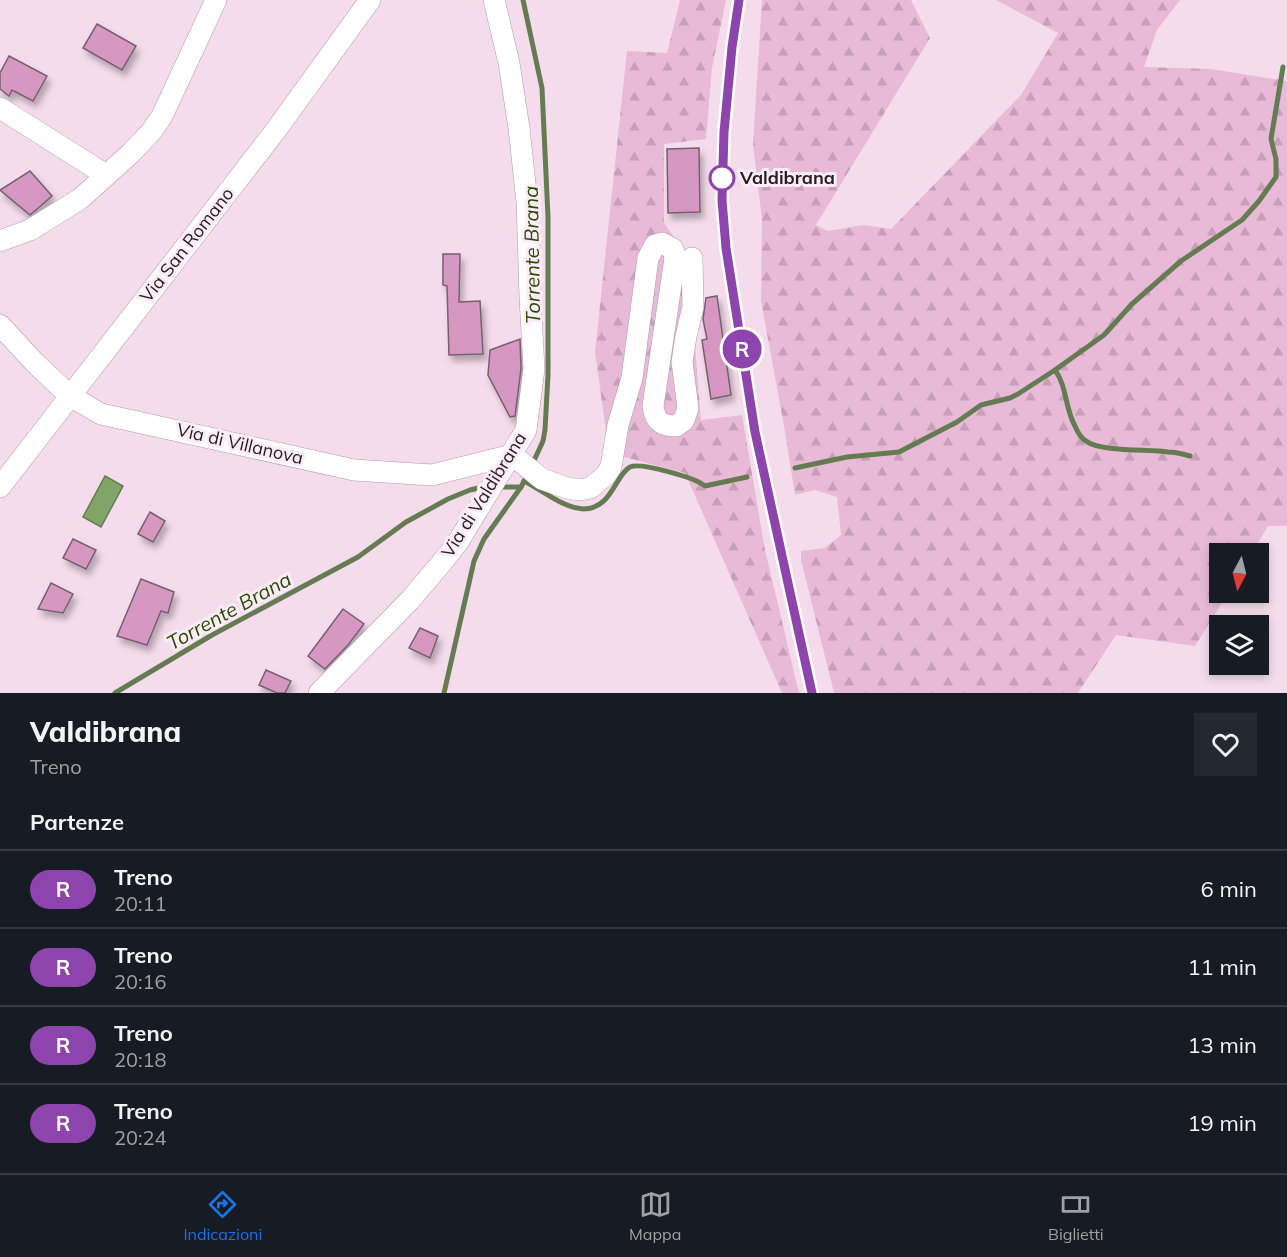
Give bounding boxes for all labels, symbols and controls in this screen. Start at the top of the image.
marker: Valdibrana [709,165,735,191]
place label: Valdibrana [739,166,835,189]
street label: Via San Romano [135,183,239,307]
water label: Torrente Brana [518,186,545,324]
line badge: R [722,330,762,368]
text: R [735,336,749,362]
street label: Via di Villanova [175,418,306,469]
street label: Via di Valdibrana [436,428,531,562]
north arrow [1209,543,1269,603]
map controls [1209,543,1269,675]
water label: Torrente Brana [162,566,295,655]
button: layers [1209,615,1269,675]
button: heart [1194,713,1257,776]
text: Valdibrana [30,714,181,749]
text: Treno [30,754,82,779]
text: Partenze [30,808,124,836]
text: Treno [114,863,173,891]
text: 6 min [1201,875,1257,903]
text: R [56,876,70,902]
text: 20:11 [114,891,167,916]
text: Treno [114,941,173,969]
text: 11 min [1187,953,1257,981]
text: R [56,954,70,980]
text: 20:16 [114,969,167,994]
text: Treno [114,1019,173,1047]
text: 13 min [1187,1031,1257,1059]
text: R [56,1032,70,1058]
text: 20:18 [114,1047,167,1072]
text: Treno [114,1097,173,1125]
text: 19 min [1187,1109,1257,1137]
text: R [56,1110,70,1136]
text: 20:24 [114,1125,167,1150]
tab: Indicazioni [183,1188,262,1244]
tab: Mappa [629,1188,681,1244]
tab: Biglietti [1048,1188,1104,1244]

